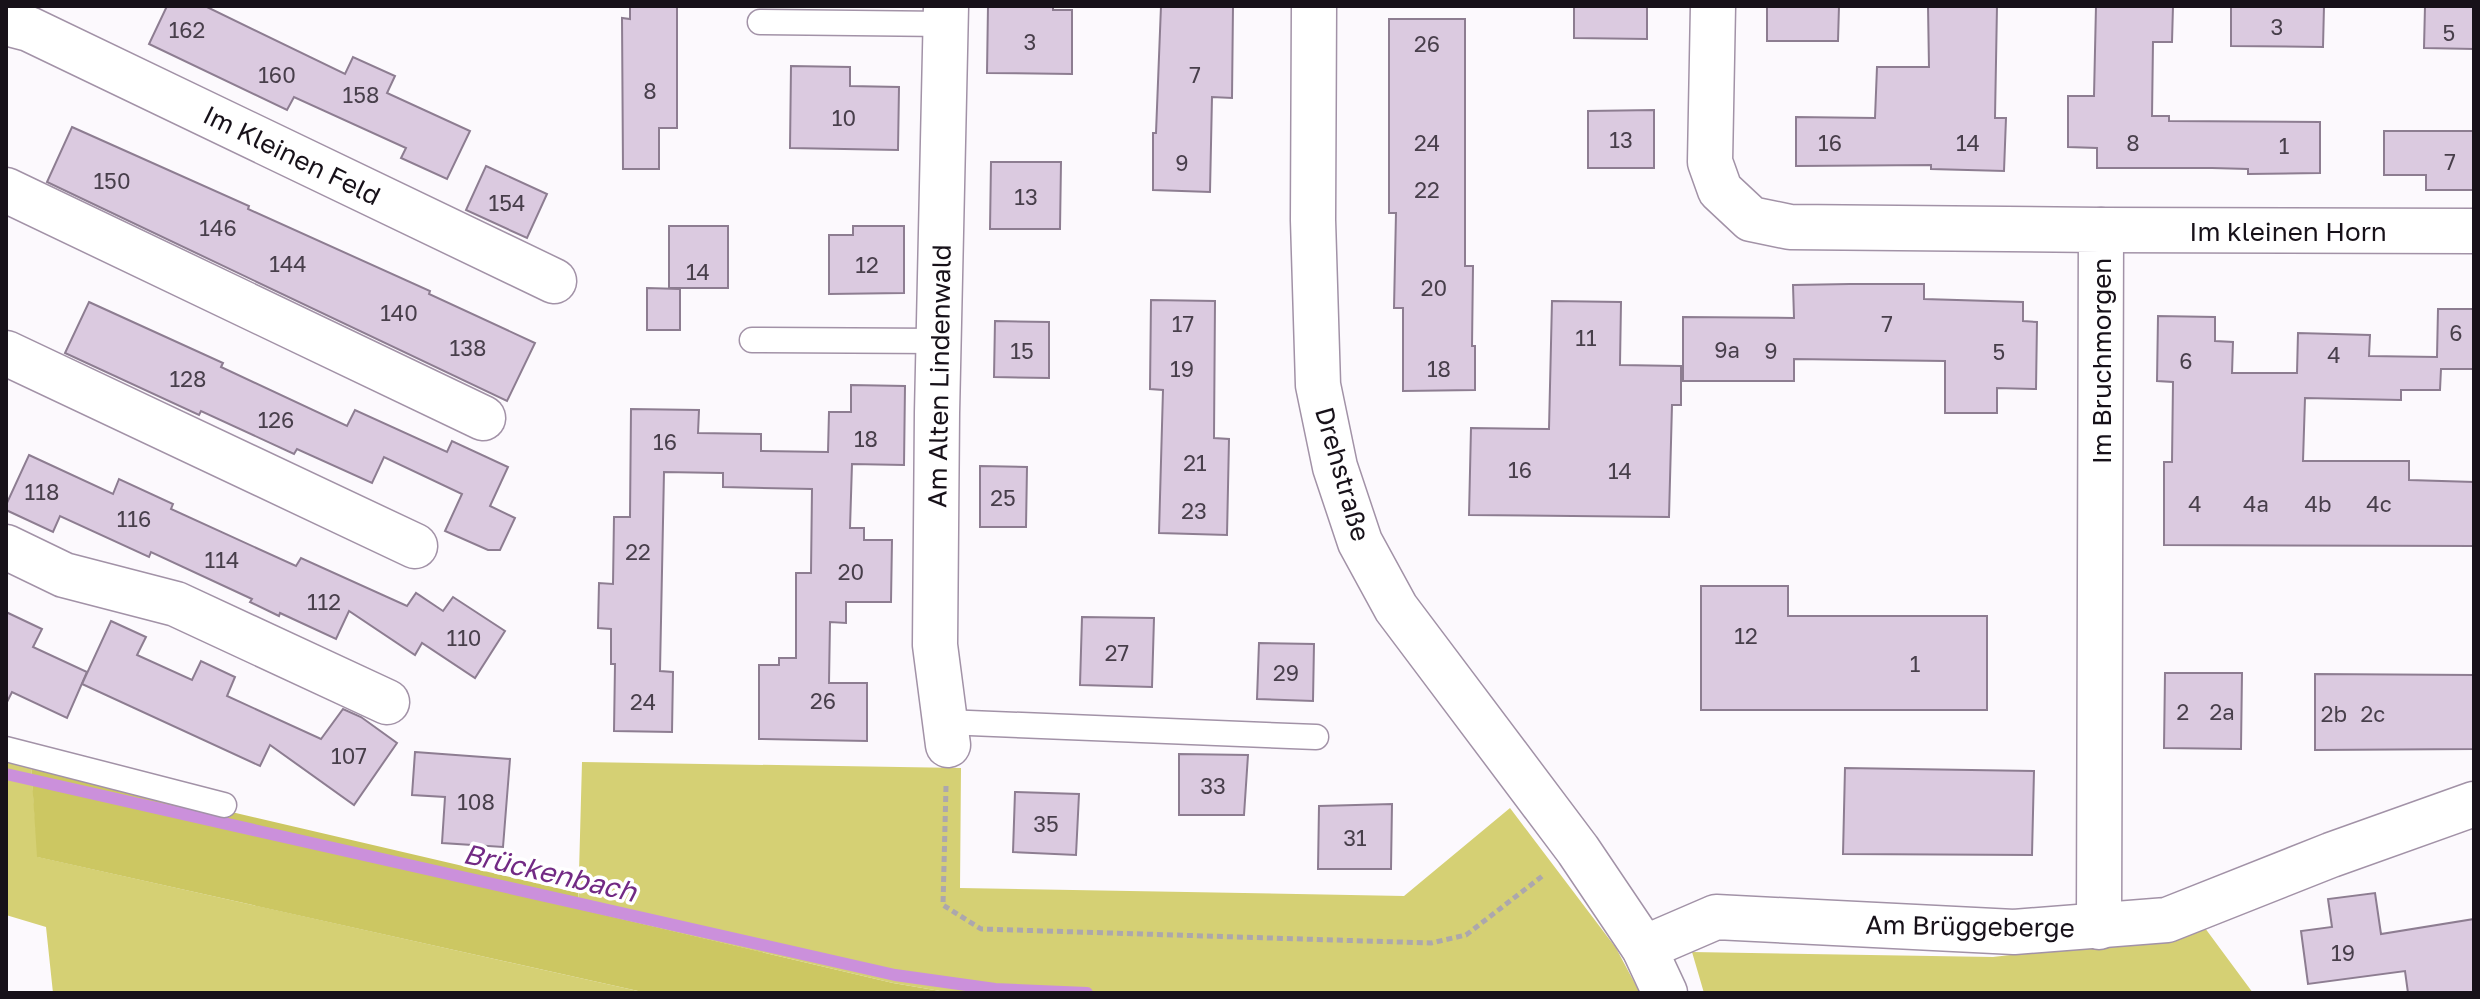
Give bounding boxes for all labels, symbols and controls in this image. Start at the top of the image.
house number: 3 [2271,13,2283,40]
house number: 162 [169,16,205,43]
house number: 5 [2443,19,2455,46]
house number: 3 [1024,28,1036,55]
house number: 26 [1414,30,1440,57]
house number: 160 [258,61,296,88]
house number: 7 [1189,61,1201,88]
house number: 8 [643,77,657,104]
house number: 158 [343,81,379,108]
street label: Im Kleinen Feld [198,99,386,211]
house number: 10 [832,104,856,131]
house number: 13 [1609,126,1633,153]
house number: 24 [1414,129,1440,156]
house number: 16 [1818,129,1842,156]
house number: 14 [1956,129,1980,156]
house number: 8 [2126,129,2140,156]
house number: 1 [2279,132,2290,159]
house number: 7 [2444,148,2456,175]
house number: 9 [1175,149,1189,176]
house number: 150 [93,167,131,194]
house number: 22 [1414,176,1440,203]
house number: 13 [1014,183,1038,210]
house number: 154 [489,189,525,216]
house number: 146 [199,214,237,241]
street label: Im kleinen Horn [2189,216,2387,247]
street label: Am Alten Lindenwald [921,244,957,508]
house number: 144 [269,250,307,277]
house number: 12 [855,251,879,278]
house number: 14 [686,258,710,285]
street label: Im Bruchmorgen [2086,258,2117,464]
house number: 20 [1421,274,1447,301]
house number: 140 [380,299,418,326]
house number: 17 [1172,310,1194,337]
house number: 7 [1881,310,1893,337]
house number: 6 [2449,319,2463,346]
house number: 11 [1575,324,1597,351]
house number: 138 [450,334,486,361]
house number: 9a [1714,336,1740,363]
house number: 15 [1010,337,1034,364]
house number: 9 [1764,337,1778,364]
house number: 5 [1993,338,2005,365]
house number: 4 [2327,341,2341,368]
house number: 6 [2179,347,2193,374]
house number: 19 [1170,355,1194,382]
house number: 18 [1427,355,1451,382]
house number: 128 [170,365,206,392]
street label: Drehstraße [1309,403,1377,545]
house number: 126 [258,406,294,433]
house number: 18 [854,425,878,452]
house number: 16 [653,428,677,455]
house number: 21 [1183,449,1207,476]
house number: 16 [1508,456,1532,483]
house number: 14 [1608,457,1632,484]
house number: 118 [25,478,59,505]
house number: 25 [990,484,1016,511]
house number: 4 [2188,490,2202,517]
house number: 4a [2243,490,2269,517]
house number: 4b [2305,490,2331,517]
house number: 4c [2366,490,2392,517]
house number: 23 [1181,497,1207,524]
house number: 116 [117,505,151,532]
house number: 22 [625,538,651,565]
house number: 114 [205,546,239,573]
house number: 20 [838,558,864,585]
house number: 112 [307,588,341,615]
house number: 12 [1734,622,1758,649]
house number: 110 [447,624,481,651]
house number: 27 [1105,639,1129,666]
house number: 1 [1910,650,1921,677]
house number: 29 [1273,659,1299,686]
house number: 26 [810,687,836,714]
house number: 24 [630,688,656,715]
house number: 2 [2177,698,2189,725]
house number: 2a [2209,698,2235,725]
house number: 2b [2321,700,2347,727]
house number: 2c [2361,700,2385,727]
house number: 107 [331,742,367,769]
house number: 33 [1200,772,1226,799]
house number: 108 [457,788,495,815]
house number: 35 [1033,810,1059,837]
house number: 31 [1343,824,1367,851]
water label: Brückenbach [460,836,641,908]
street label: Am Brüggeberge [1865,909,2075,943]
house number: 19 [2331,939,2355,966]

